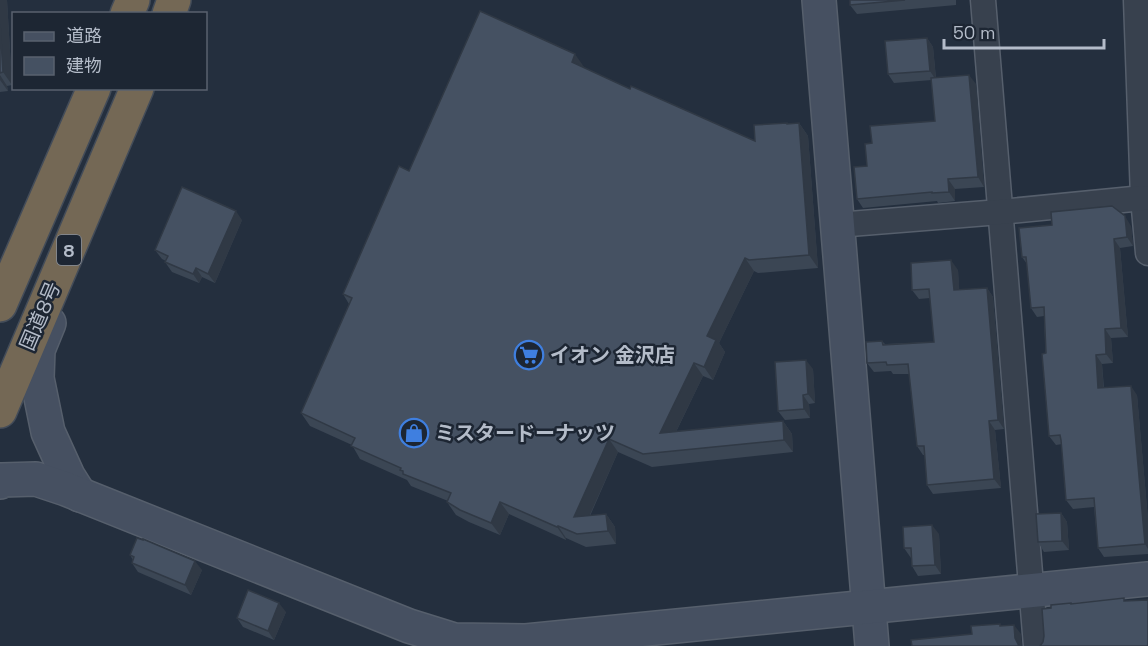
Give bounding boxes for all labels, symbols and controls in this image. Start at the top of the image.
legend [12,12,207,90]
scale bar [944,12,1104,50]
text: 50 m [953,21,995,44]
text: 道路 [66,24,102,47]
text: 建物 [66,54,102,77]
road number: 8 [57,235,81,265]
street label: 国道8号 [14,278,66,354]
supermarket icon: イオン 金沢店 [513,339,545,371]
place label: イオン 金沢店 [550,342,675,368]
shop icon: ミスタードーナッツ [398,417,430,449]
place label: ミスタードーナッツ [435,420,615,446]

